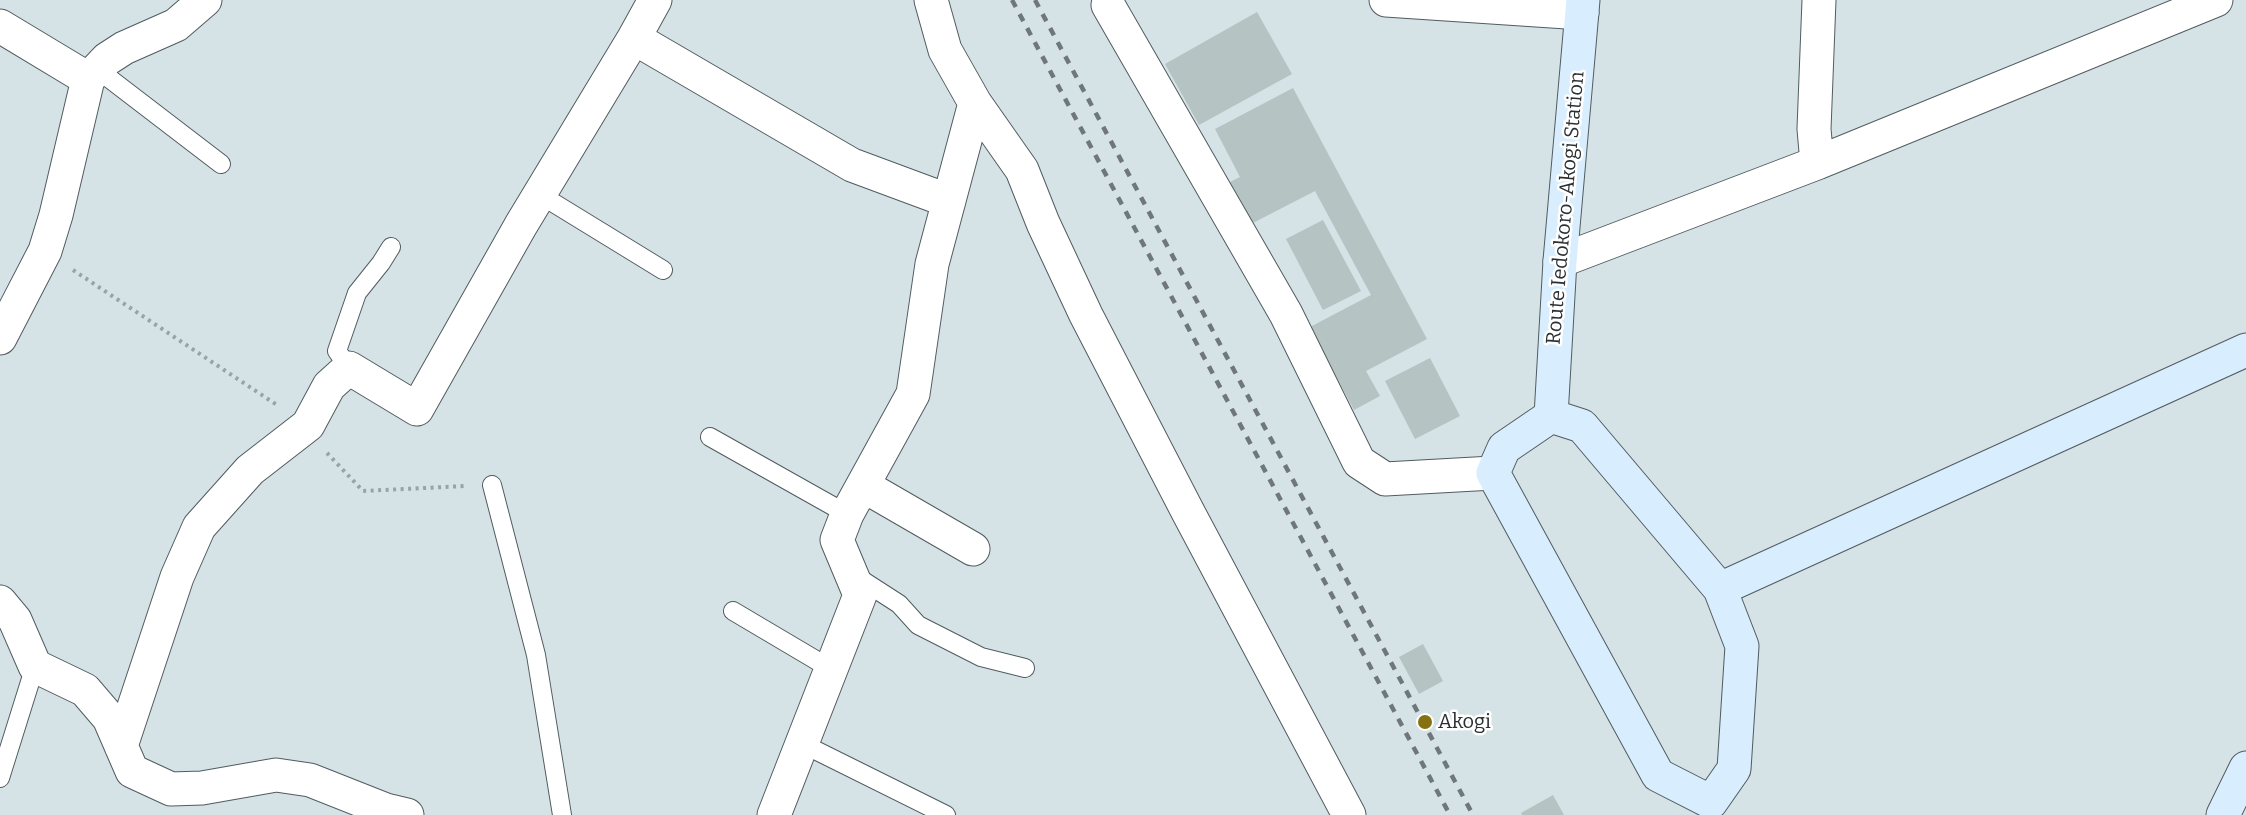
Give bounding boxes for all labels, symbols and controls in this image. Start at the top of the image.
street label: Route Iedokoro-Akogi Station [1542,70,1590,346]
place label: Akogi [1438,710,1491,734]
marker: Akogi [1416,713,1434,731]

